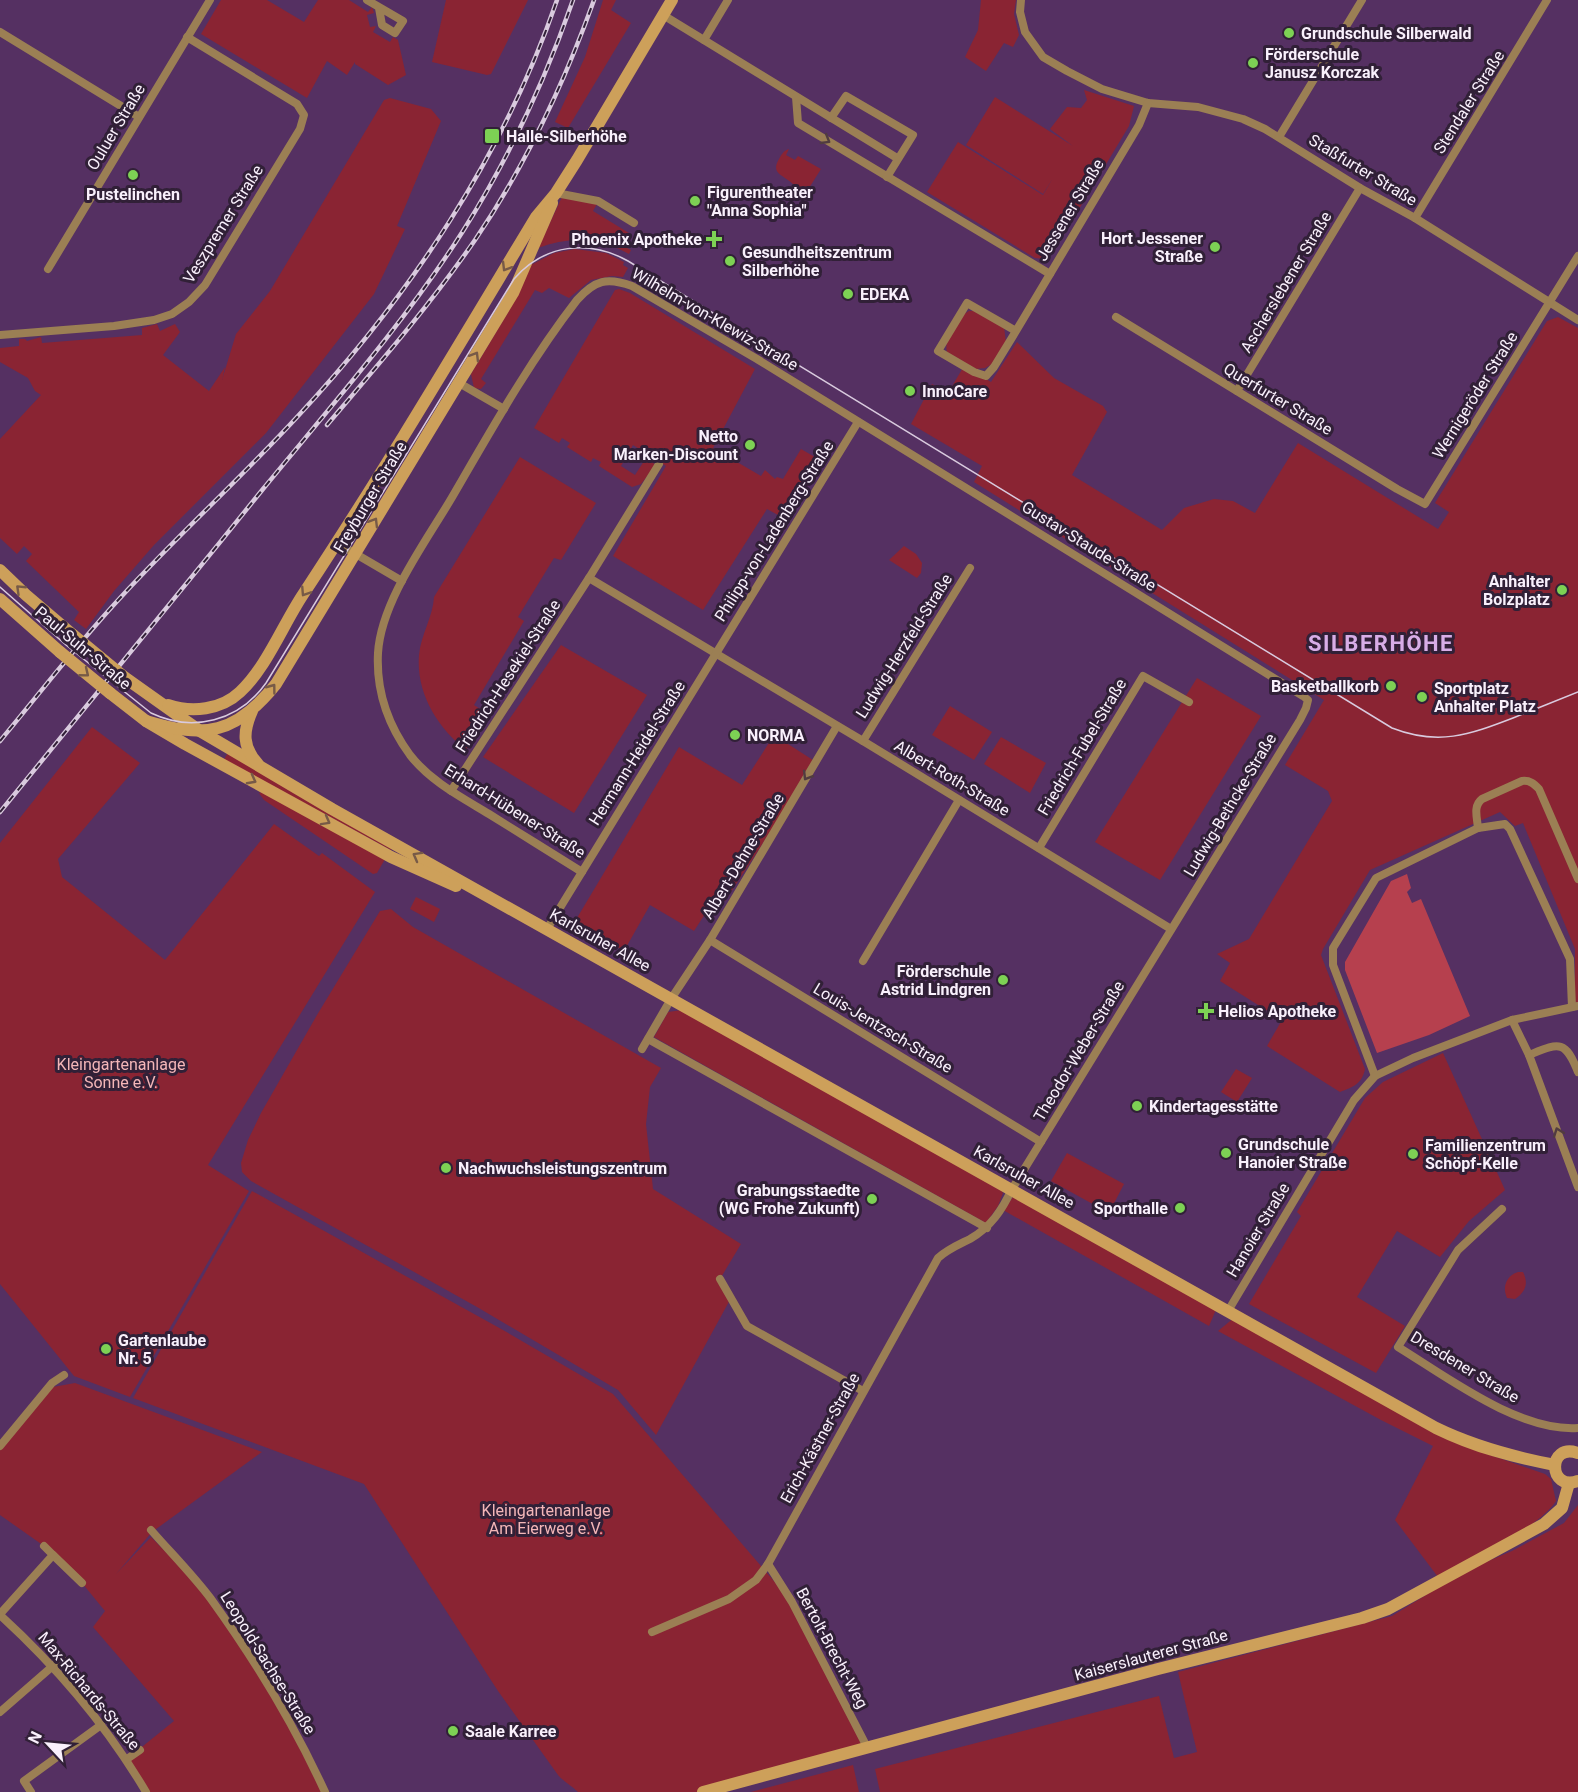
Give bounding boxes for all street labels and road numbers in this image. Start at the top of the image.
street label: Stendaler Straße [1430,47,1508,157]
street label: Ouluer Straße [83,81,149,173]
street label: Staßfurter Straße [1305,130,1421,210]
street label: Jessener Straße [1032,156,1108,264]
street label: Veszpremer Straße [179,161,267,287]
street label: Ascherslebener Straße [1236,208,1336,356]
street label: Wilhelm-von-Klewiz-Straße [628,264,802,374]
street label: Wernigeröder Straße [1428,328,1522,462]
street label: Querfurter Straße [1220,359,1336,439]
street label: Philipp-von-Ladenberg-Straße [710,437,838,625]
street label: Freyburger Straße [329,438,411,556]
street label: Gustav-Staude-Straße [1018,497,1160,595]
street label: Ludwig-Herzfeld-Straße [852,570,956,722]
street label: Friedrich-Hesekiel-Straße [451,596,565,756]
street label: Paul-Suhr-Straße [31,602,135,694]
street label: Friedrich-Fubel-Straße [1034,675,1130,819]
street label: Hermann-Heidel-Straße [585,677,689,829]
street label: Ludwig-Bethcke-Straße [1180,730,1280,880]
street label: Albert-Roth-Straße [891,736,1013,820]
street label: Erhard-Hübener-Straße [441,760,589,862]
street label: Albert-Dehne-Straße [698,790,788,922]
street label: Karlsruher Allee [546,904,654,976]
street label: Theodor-Weber-Straße [1030,977,1128,1125]
street label: Louis-Jentzsch-Straße [810,979,956,1077]
street label: Karlsruher Allee [970,1141,1078,1213]
street label: Hanoier Straße [1222,1180,1294,1280]
street label: Dresdener Straße [1407,1327,1523,1407]
street label: Erich-Kästner-Straße [776,1370,864,1506]
street label: Bertolt-Brecht-Weg [792,1584,872,1712]
street label: Leopold-Sachse-Straße [216,1588,320,1738]
street label: Kaiserslauterer Straße [1072,1625,1230,1685]
street label: Max-Richards-Straße [34,1628,144,1754]

